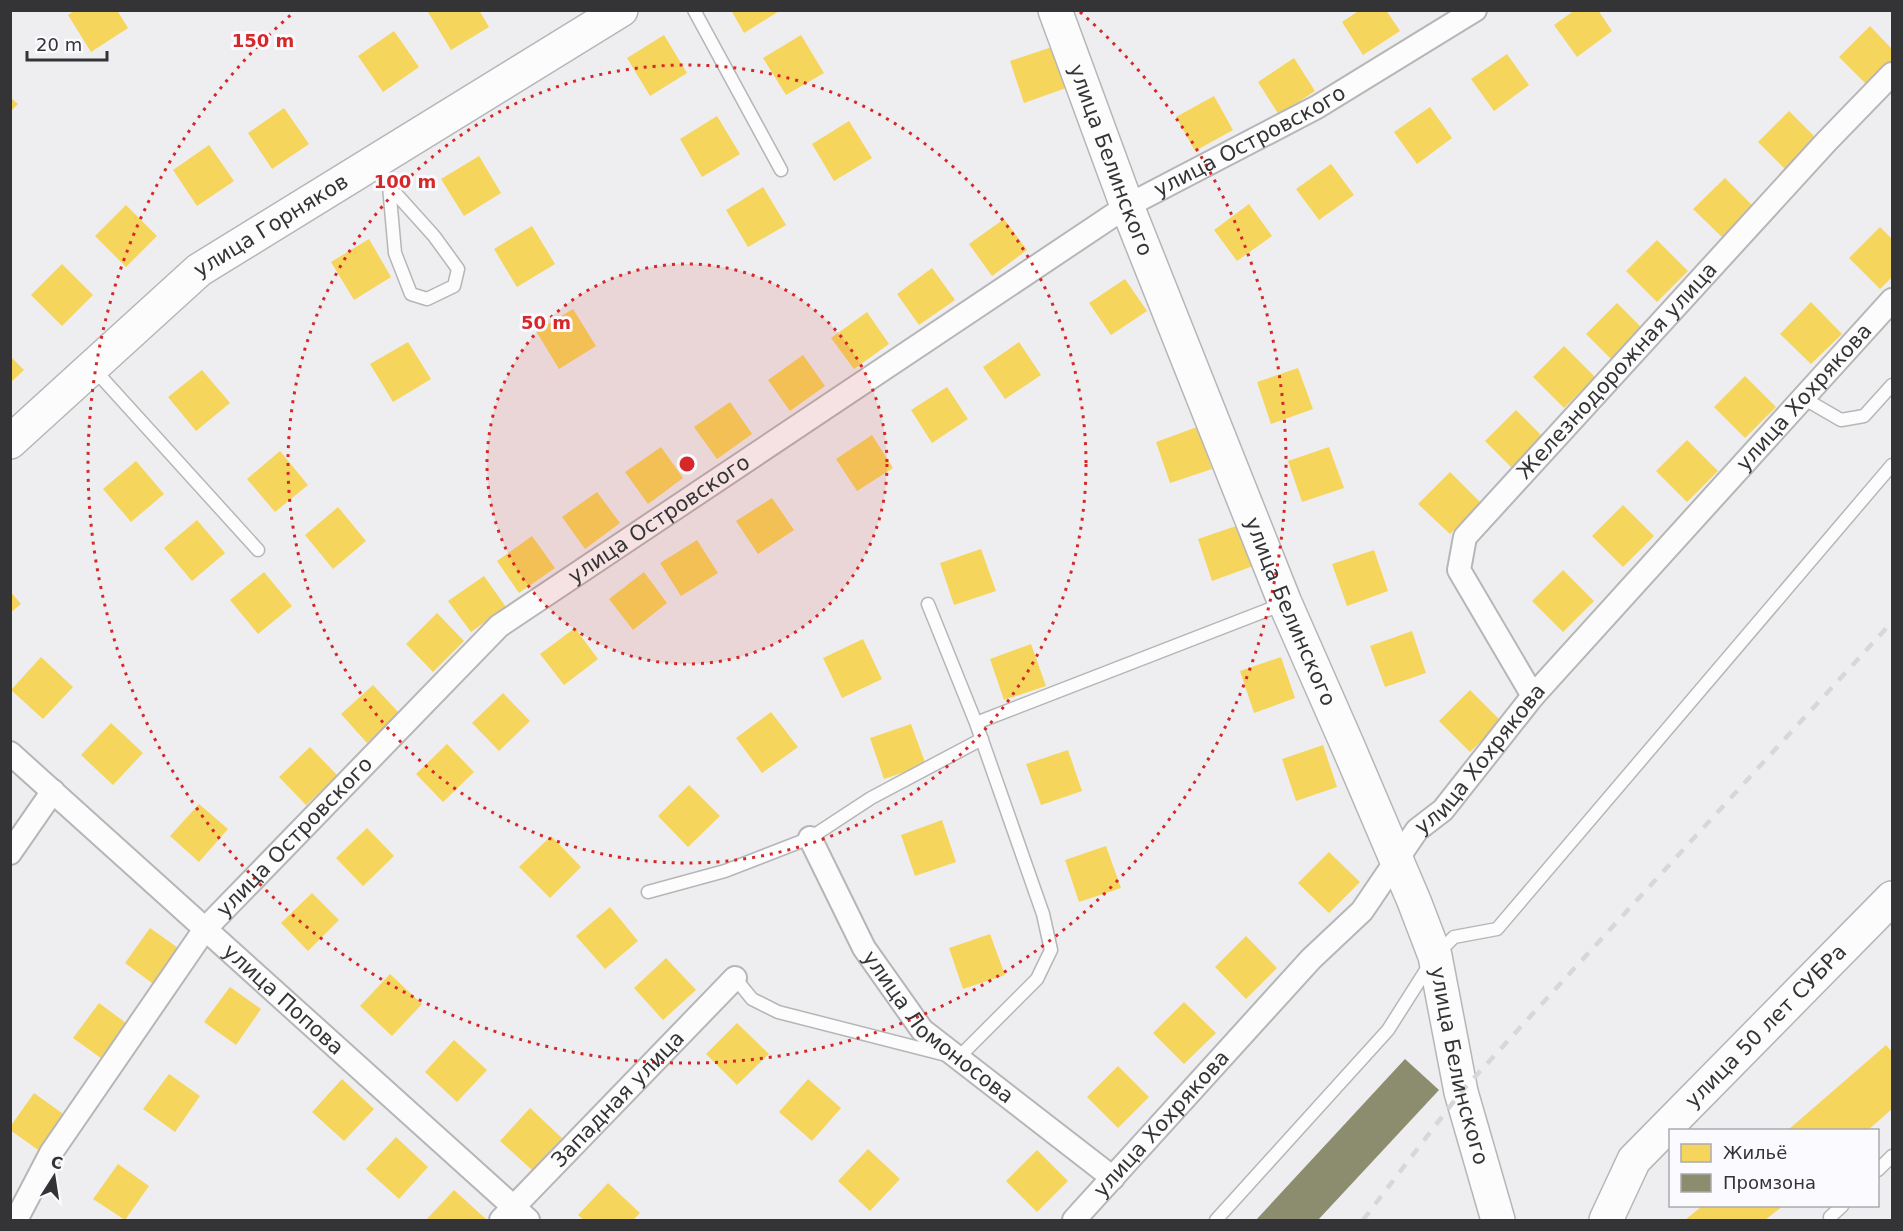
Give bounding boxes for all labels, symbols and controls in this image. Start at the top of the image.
scale bar [27,24,106,62]
text: 150 m [232,30,294,51]
text: 20 m [36,34,82,55]
street label: улица Белинского [1064,61,1158,259]
street label: улица Островского [1150,80,1350,202]
street label: улица Горняков [189,169,352,282]
text: 100 m [374,171,436,192]
street label: Железнодорожная улица [1512,257,1722,484]
text: 50 m [521,312,571,333]
street label: улица Хохрякова [1731,319,1877,475]
street label: улица Островского [564,450,754,588]
centre of rings [677,454,697,474]
street label: улица Белинского [1240,514,1341,710]
street label: улица Хохрякова [1410,679,1550,839]
street label: улица Островского [212,752,377,922]
street label: улица Попова [218,939,349,1060]
street label: улица 50 лет СУБРа [1680,940,1851,1113]
street label: улица Ломоносова [858,946,1018,1108]
street label: улица Белинского [1425,965,1493,1168]
street label: Западная улица [547,1026,689,1172]
street label: улица Хохрякова [1089,1045,1234,1202]
legend [1669,1129,1879,1207]
text: Жильё [1723,1142,1787,1163]
north arrow [24,1147,84,1207]
text: С [49,1152,65,1173]
text: Промзона [1723,1172,1816,1193]

